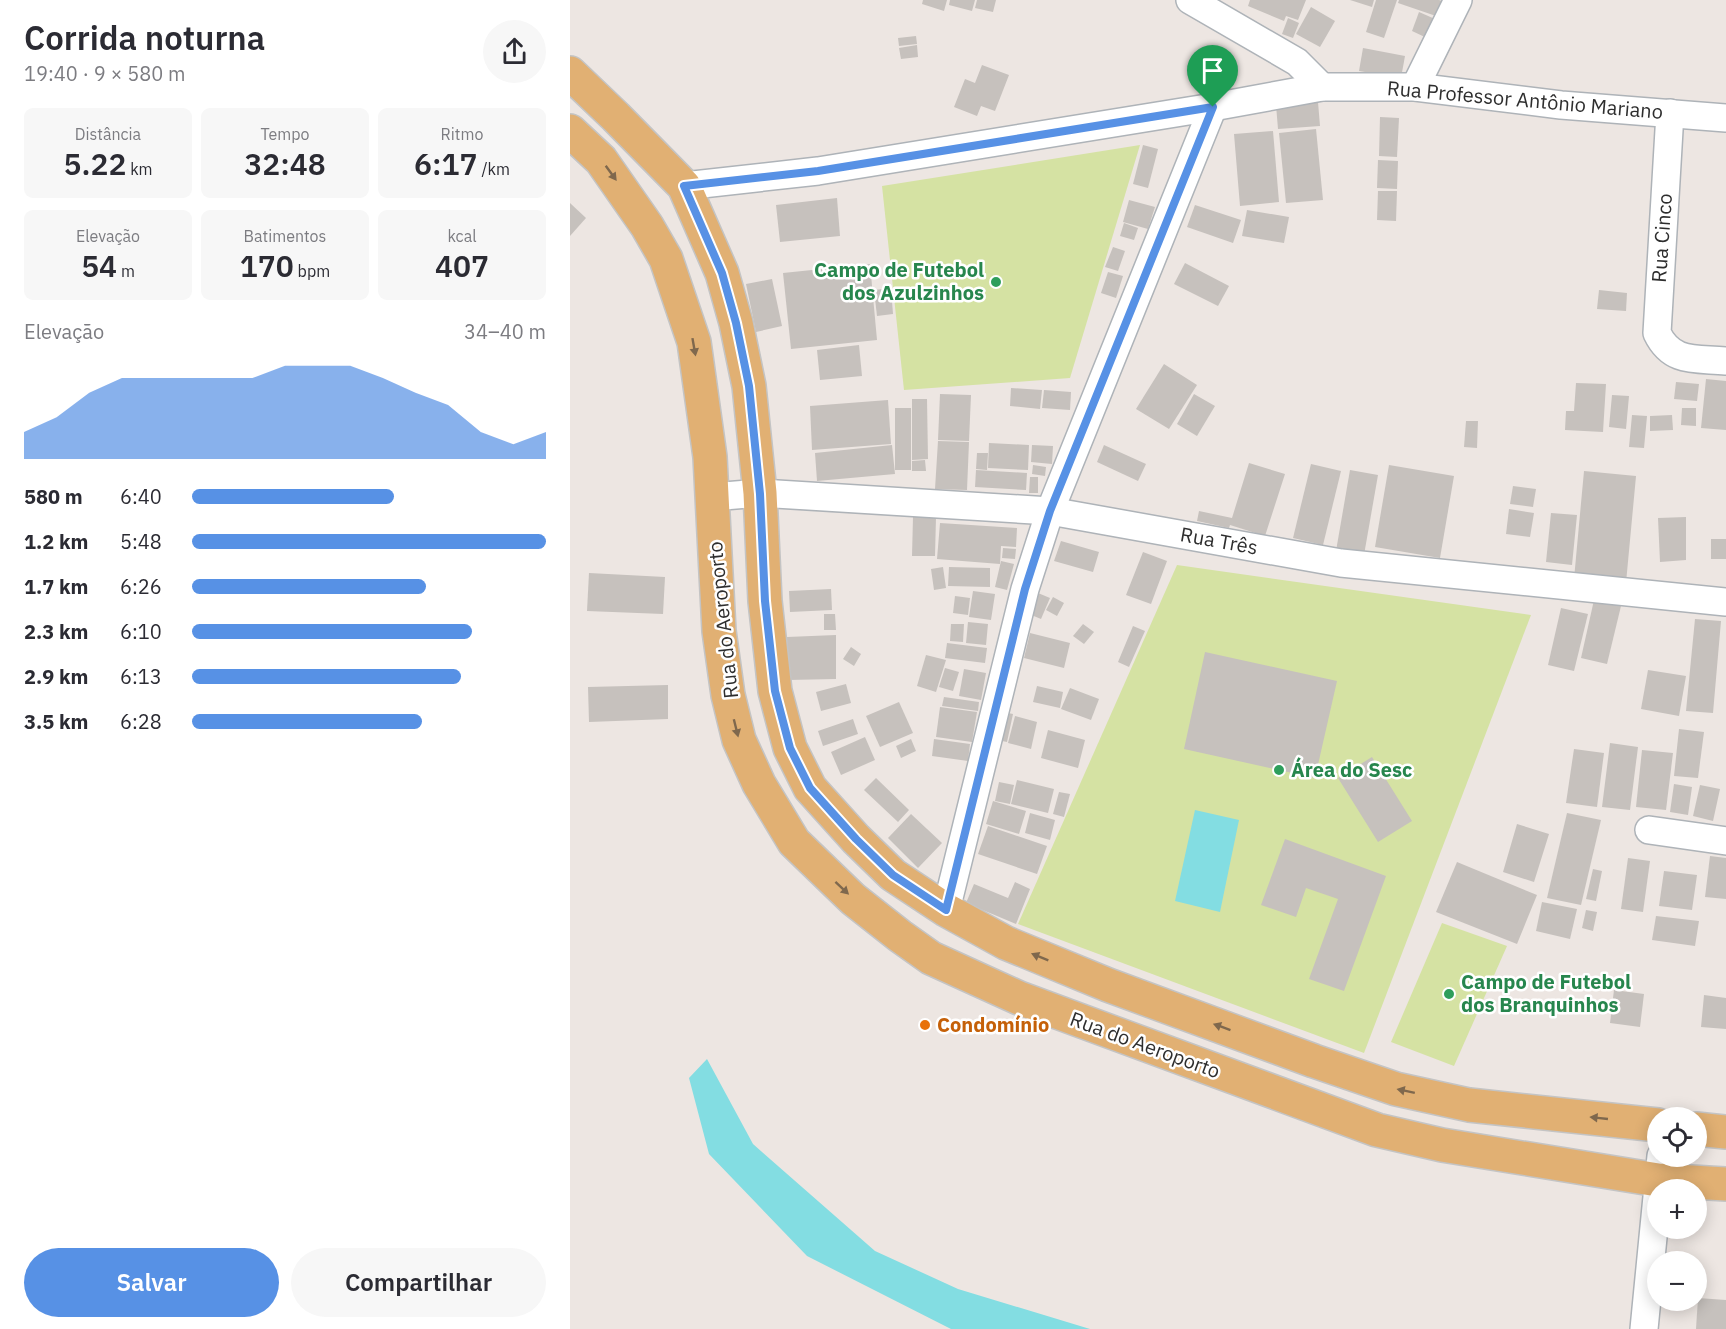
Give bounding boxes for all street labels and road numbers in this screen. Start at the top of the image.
street label: Rua Professor Antônio Mariano [1386,74,1664,125]
street label: Rua Cinco [1645,192,1678,284]
street label: Rua Três [1178,520,1260,561]
street label: Rua do Aeroporto [701,540,744,700]
street label: Rua do Aeroporto [1066,1005,1224,1084]

